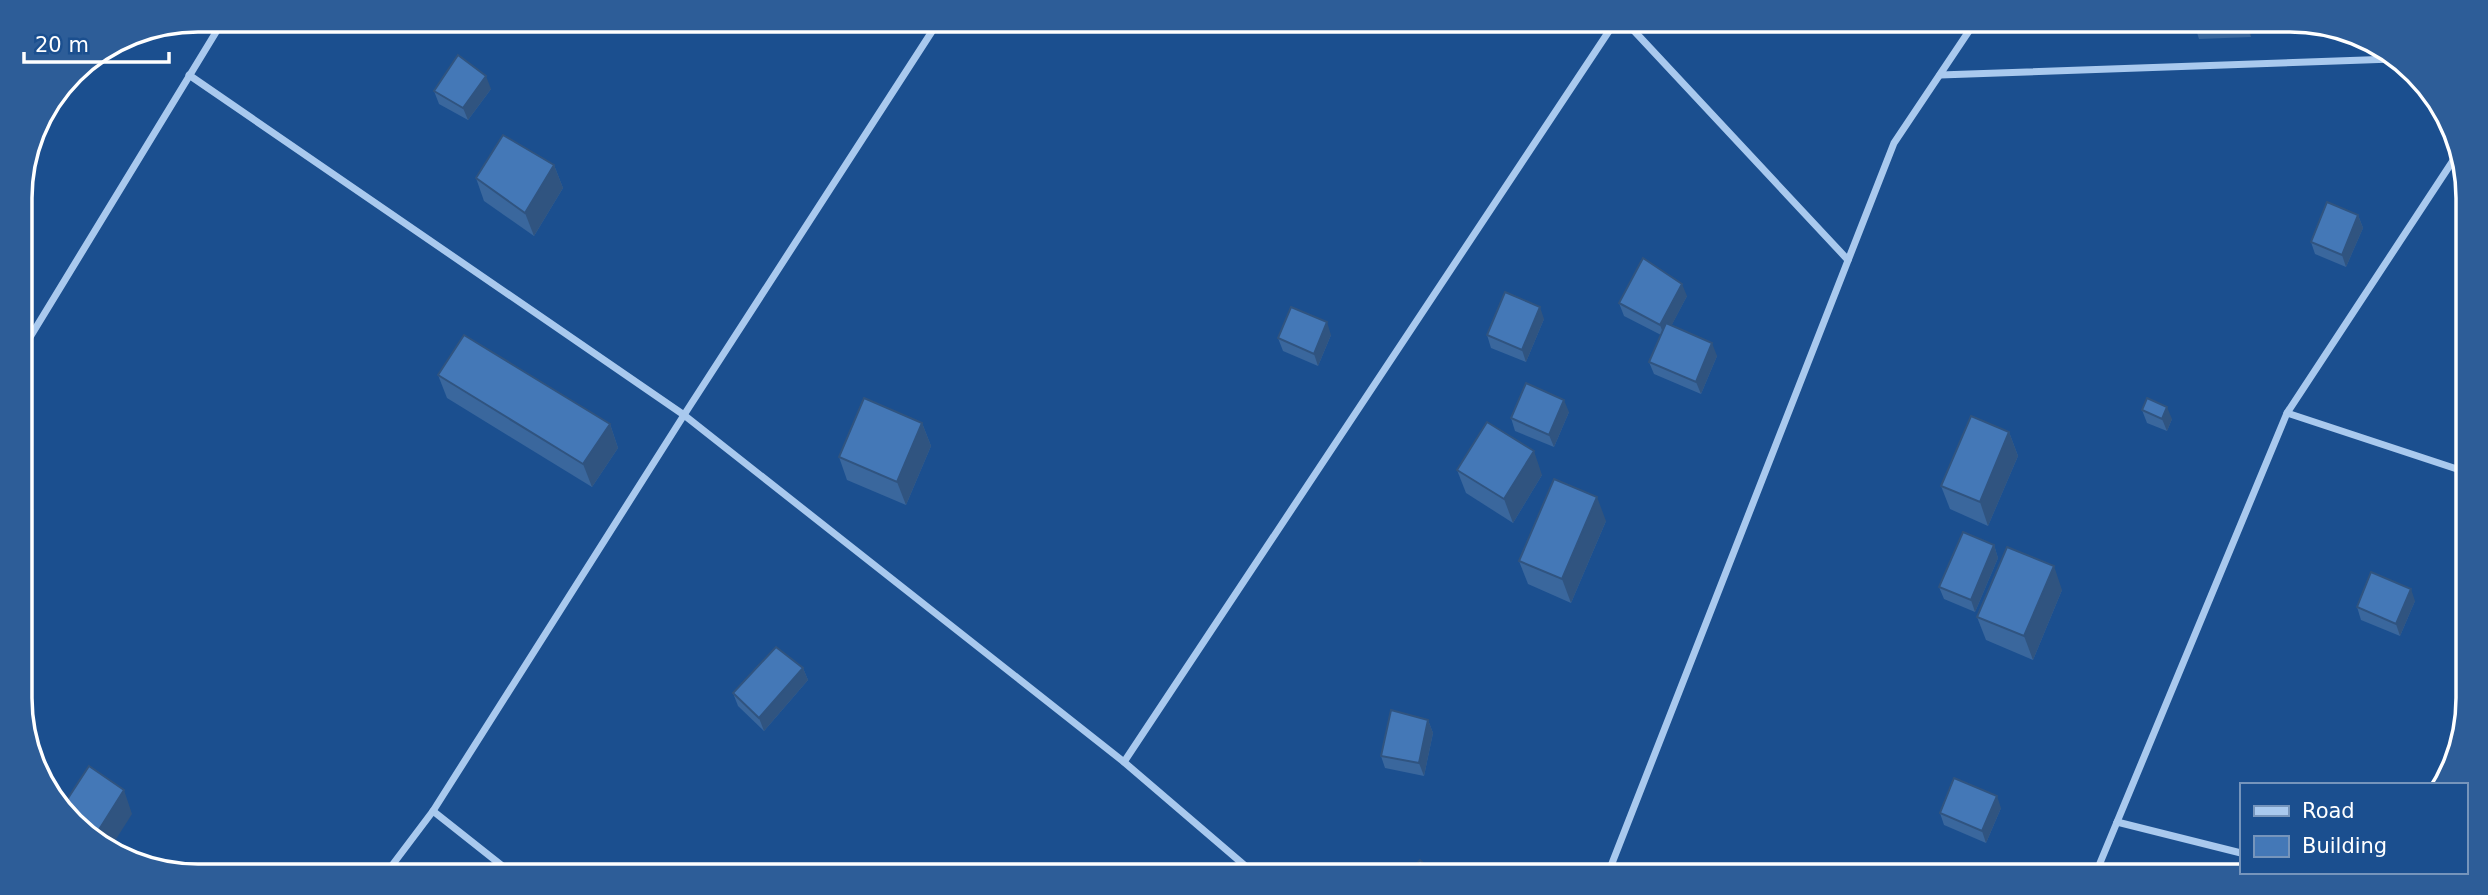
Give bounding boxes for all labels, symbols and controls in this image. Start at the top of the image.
scale bar [24,21,170,65]
text: 20 m [35,33,89,57]
legend [2240,783,2467,874]
text: Road [2302,799,2355,823]
text: Building [2302,834,2387,858]

